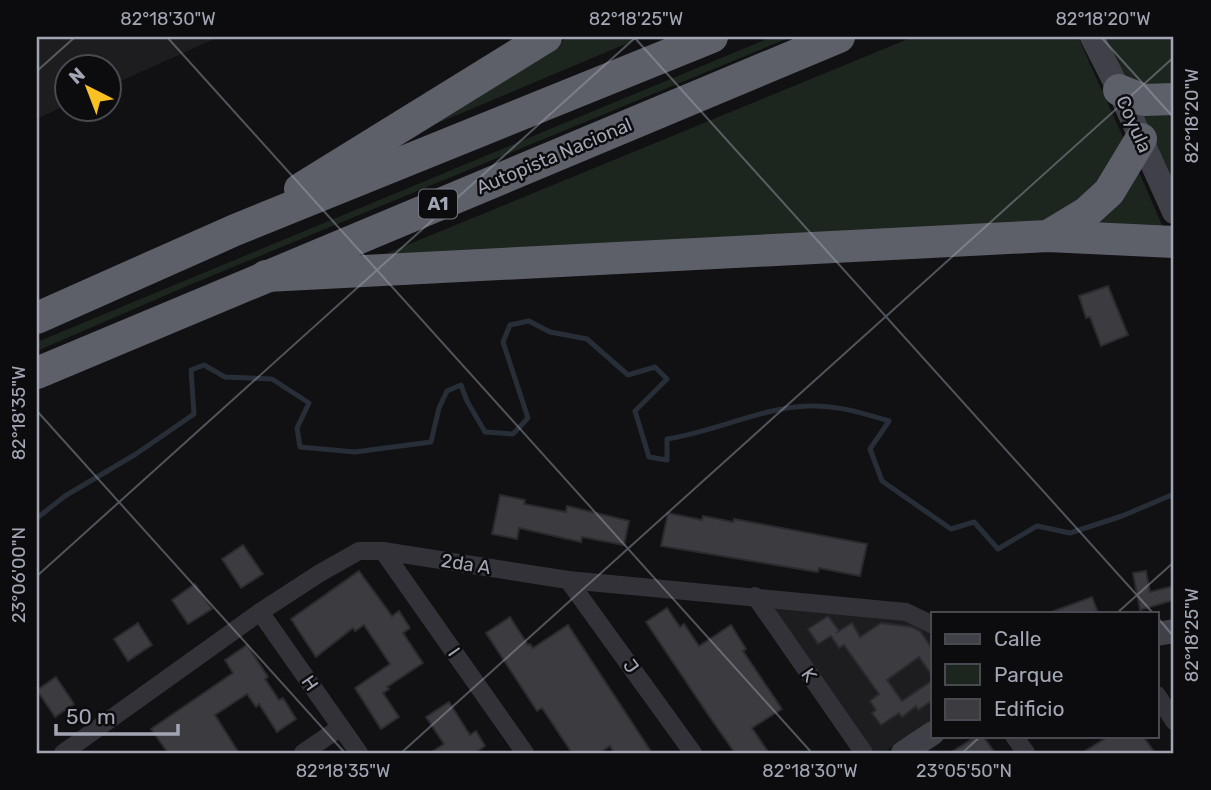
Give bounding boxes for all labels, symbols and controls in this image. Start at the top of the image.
text: 82°18'30"W [120,8,216,30]
text: 82°18'25"W [589,8,683,30]
text: 82°18'20"W [1055,8,1151,30]
north arrow [52,52,122,122]
text: N [64,63,90,89]
text: 82°18'20"W [1181,68,1203,164]
street label: Coyula [1111,92,1157,156]
street label: Autopista Nacional [473,113,635,199]
road number: A1 [419,190,457,218]
text: 82°18'35"W [8,366,30,460]
text: 23°06'00"N [8,527,30,623]
street label: 2da A [440,549,493,579]
text: 82°18'25"W [1181,588,1203,682]
legend [931,612,1158,738]
text: Calle [994,626,1042,651]
street label: I [443,643,465,661]
street label: J [618,654,644,678]
text: Parque [994,662,1064,687]
street label: K [796,664,822,687]
street label: H [297,671,323,695]
scale bar [56,692,178,736]
text: Edificio [994,696,1064,721]
text: 50 m [66,704,116,729]
text: 82°18'35"W [296,760,390,782]
text: 82°18'30"W [762,760,858,782]
text: 23°05'50"N [916,760,1012,782]

